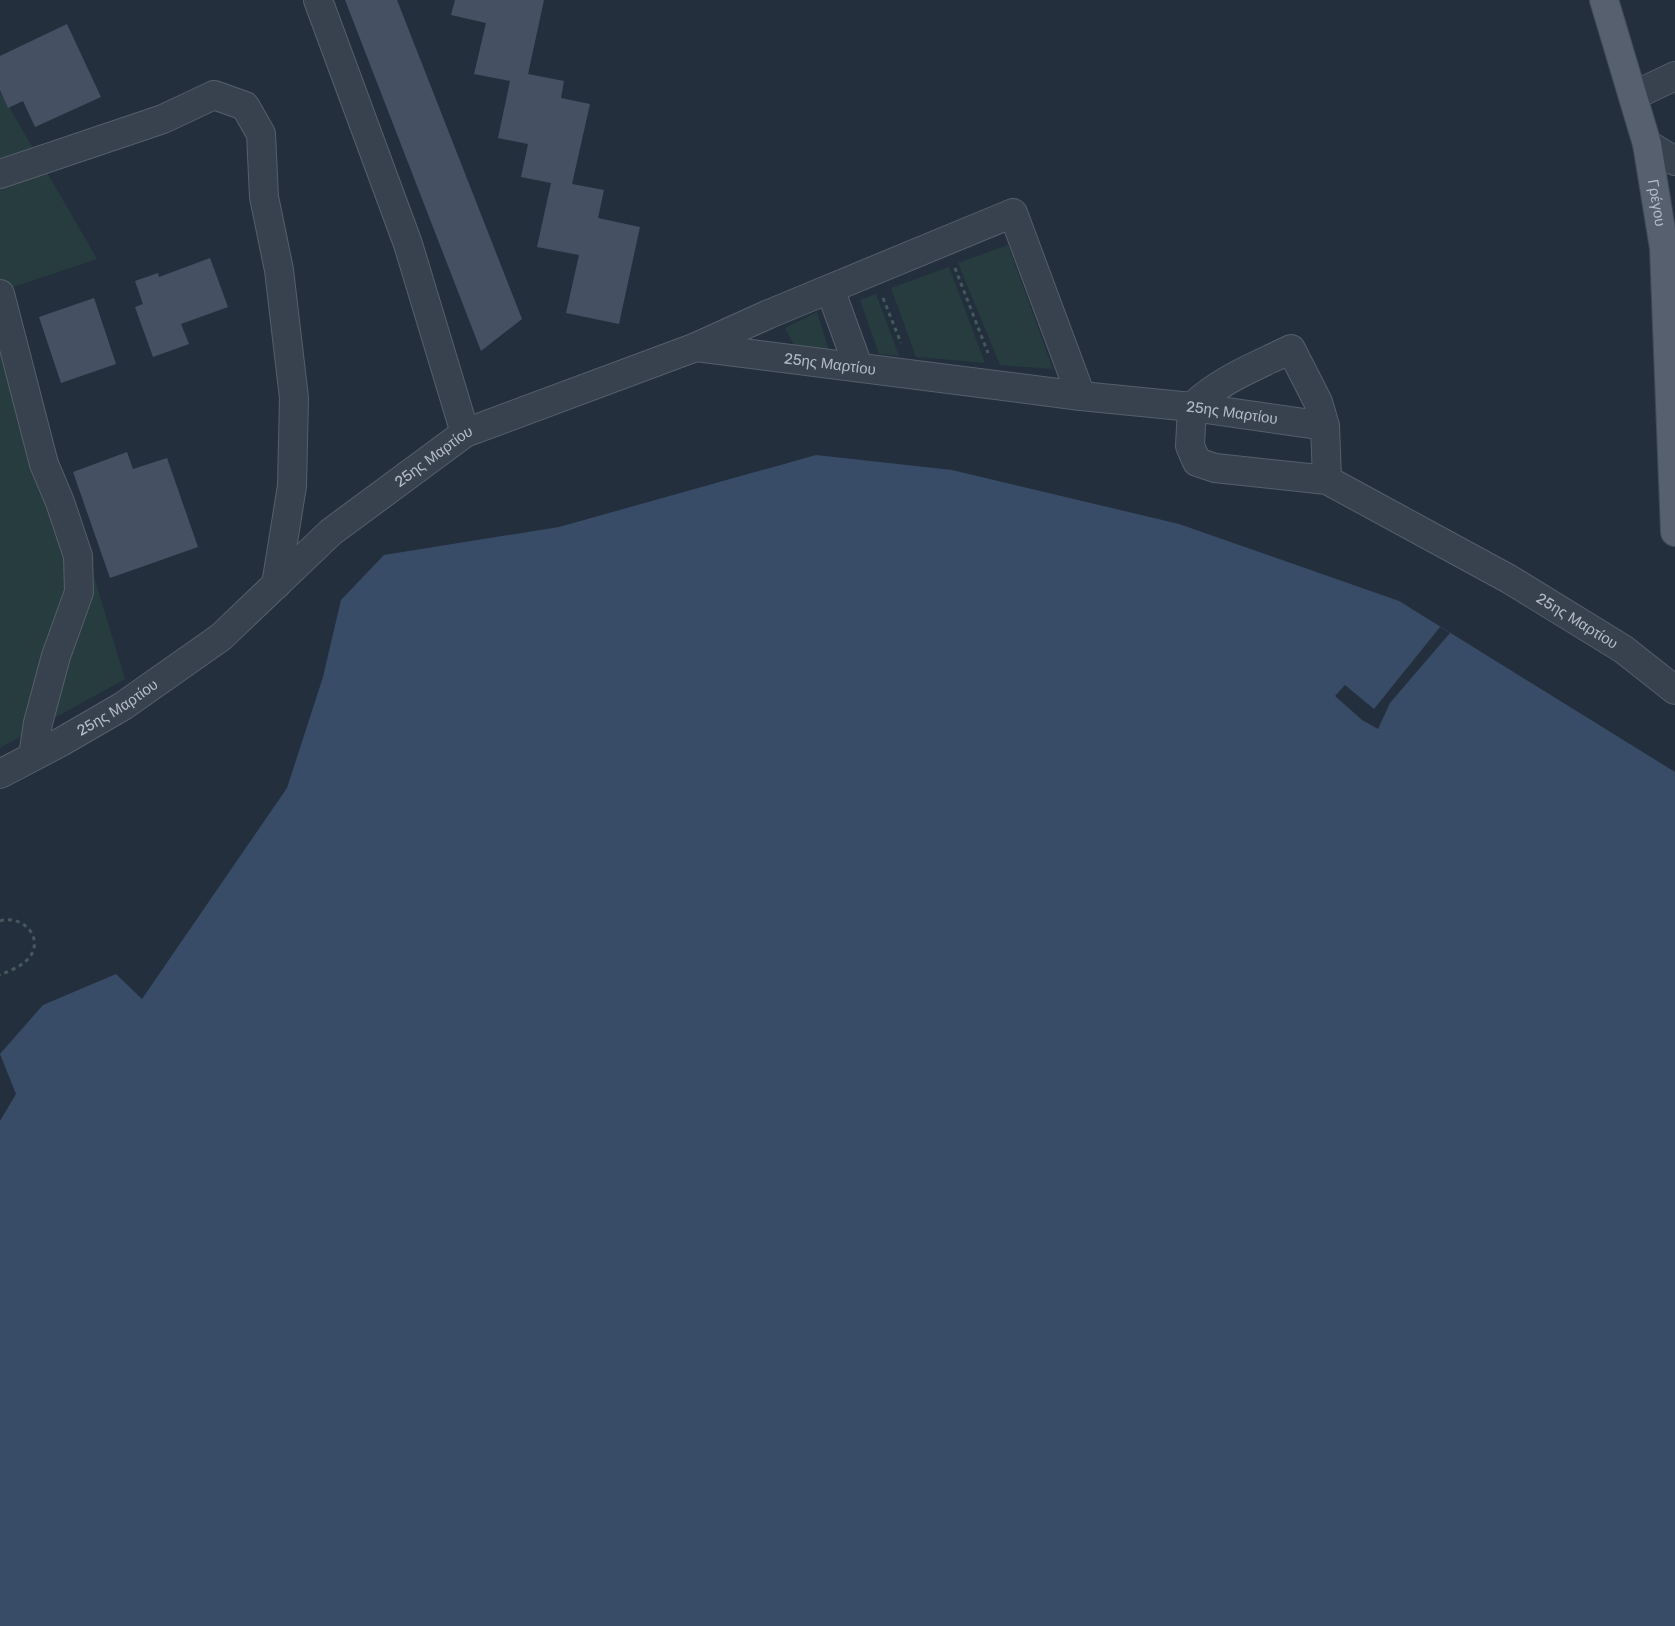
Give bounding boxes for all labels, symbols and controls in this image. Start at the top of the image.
street label: Γρέγου [1644,178,1669,228]
street label: 25ης Μαρτίου [783,349,877,379]
street label: 25ης Μαρτίου [1185,397,1279,428]
street label: 25ης Μαρτίου [391,422,475,491]
street label: 25ης Μαρτίου [1533,589,1621,653]
street label: 25ης Μαρτίου [74,675,161,740]

